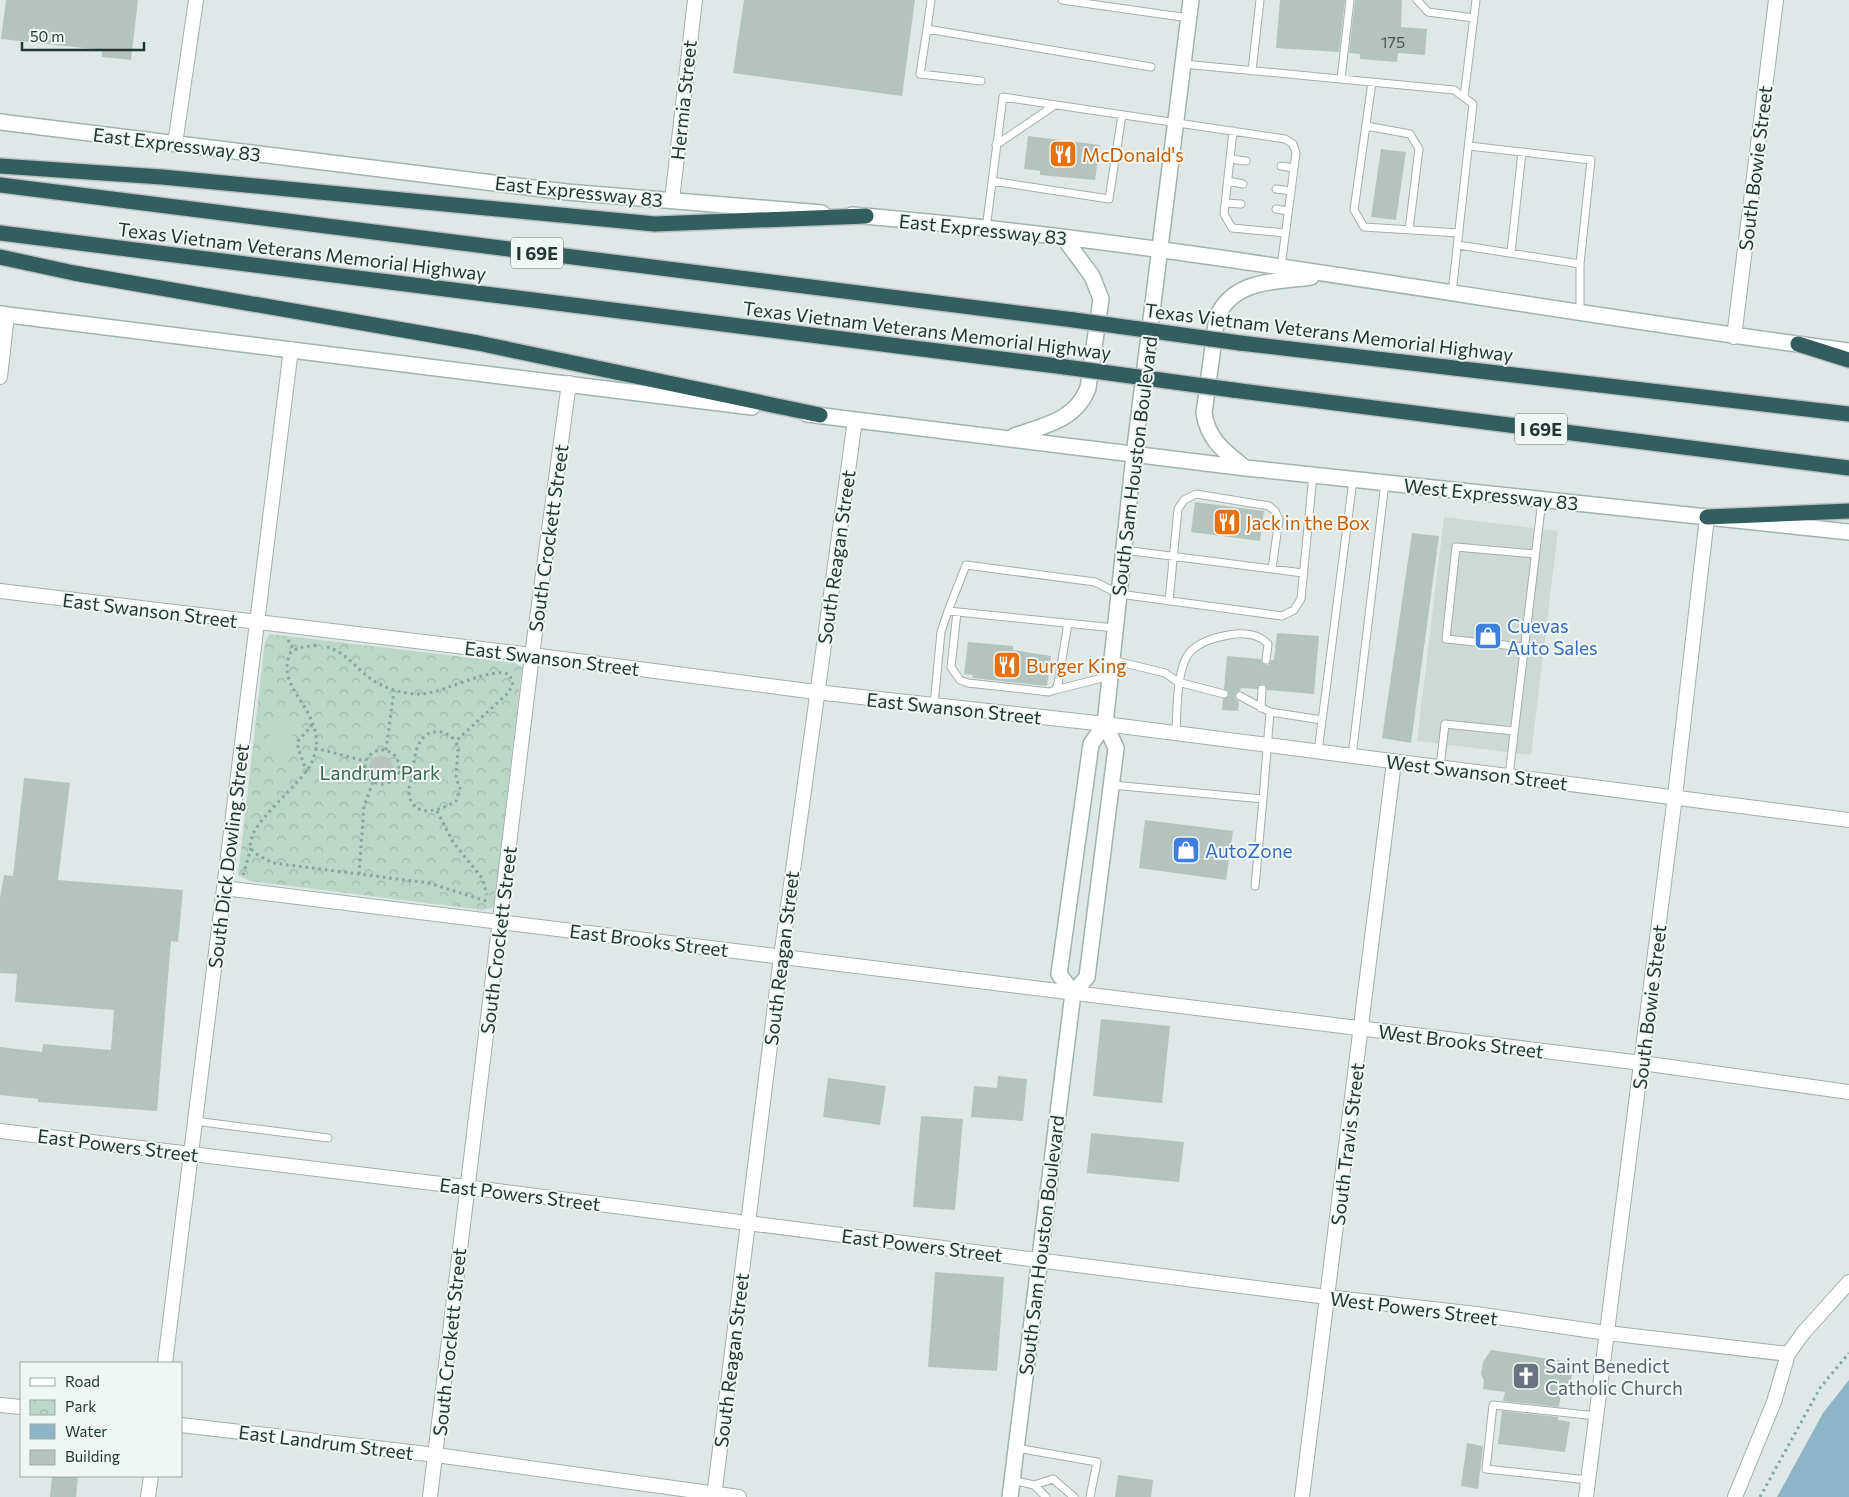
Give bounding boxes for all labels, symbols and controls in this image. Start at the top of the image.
scale bar [22,20,145,52]
text: 50 m [30,27,64,45]
house number: 175 [1381,32,1405,51]
street label: Hermia Street [665,39,701,161]
street label: South Bowie Street [1733,84,1777,252]
street label: East Expressway 83 [92,122,262,166]
restaurant icon: McDonald's [1048,139,1078,169]
place label: McDonald's [1082,143,1184,166]
street label: East Expressway 83 [494,171,664,211]
street label: East Expressway 83 [898,209,1068,249]
street label: Texas Vietnam Veterans Memorial Highway [116,217,488,285]
road number: I 69E [511,238,563,268]
street label: Texas Vietnam Veterans Memorial Highway [741,296,1113,364]
street label: Texas Vietnam Veterans Memorial Highway [1143,298,1515,366]
street label: South Sam Houston Boulevard [1107,335,1161,597]
road number: I 69E [1515,414,1567,444]
street label: South Crockett Street [523,443,573,633]
street label: South Reagan Street [812,468,860,646]
street label: West Expressway 83 [1402,473,1580,515]
restaurant icon: Jack in the Box [1212,507,1242,537]
place label: Jack in the Box [1246,511,1370,534]
street label: East Swanson Street [61,588,239,632]
place label: Cuevas Auto Sales [1507,614,1598,659]
shop icon: Cuevas Auto Sales [1473,621,1503,651]
street label: East Swanson Street [463,636,641,680]
restaurant icon: Burger King [992,650,1022,680]
place label: Burger King [1026,654,1127,677]
street label: East Swanson Street [865,687,1043,729]
street label: South Dick Dowling Street [203,742,253,970]
street label: West Swanson Street [1385,749,1569,795]
park label: Landrum Park [320,761,440,784]
shop icon: AutoZone [1171,835,1201,865]
place label: AutoZone [1205,839,1293,862]
street label: South Crockett Street [475,845,521,1035]
street label: South Reagan Street [759,869,803,1047]
street label: East Brooks Street [568,919,730,961]
street label: South Bowie Street [1627,923,1671,1091]
street label: West Brooks Street [1377,1019,1545,1063]
street label: South Travis Street [1326,1061,1368,1227]
street label: South Sam Houston Boulevard [1014,1114,1068,1376]
street label: East Powers Street [36,1124,200,1166]
street label: East Powers Street [438,1173,602,1215]
street label: East Powers Street [840,1224,1004,1266]
street label: South Crockett Street [428,1247,470,1437]
street label: South Reagan Street [709,1271,753,1449]
street label: West Powers Street [1329,1286,1499,1330]
place label: Saint Benedict Catholic Church [1545,1354,1683,1399]
church icon: Saint Benedict Catholic Church [1511,1361,1541,1391]
legend [20,1362,182,1477]
text: Road [65,1372,100,1390]
text: Park [65,1397,96,1415]
street label: East Landrum Street [237,1420,415,1464]
text: Water [65,1422,107,1440]
text: Building [65,1447,120,1465]

